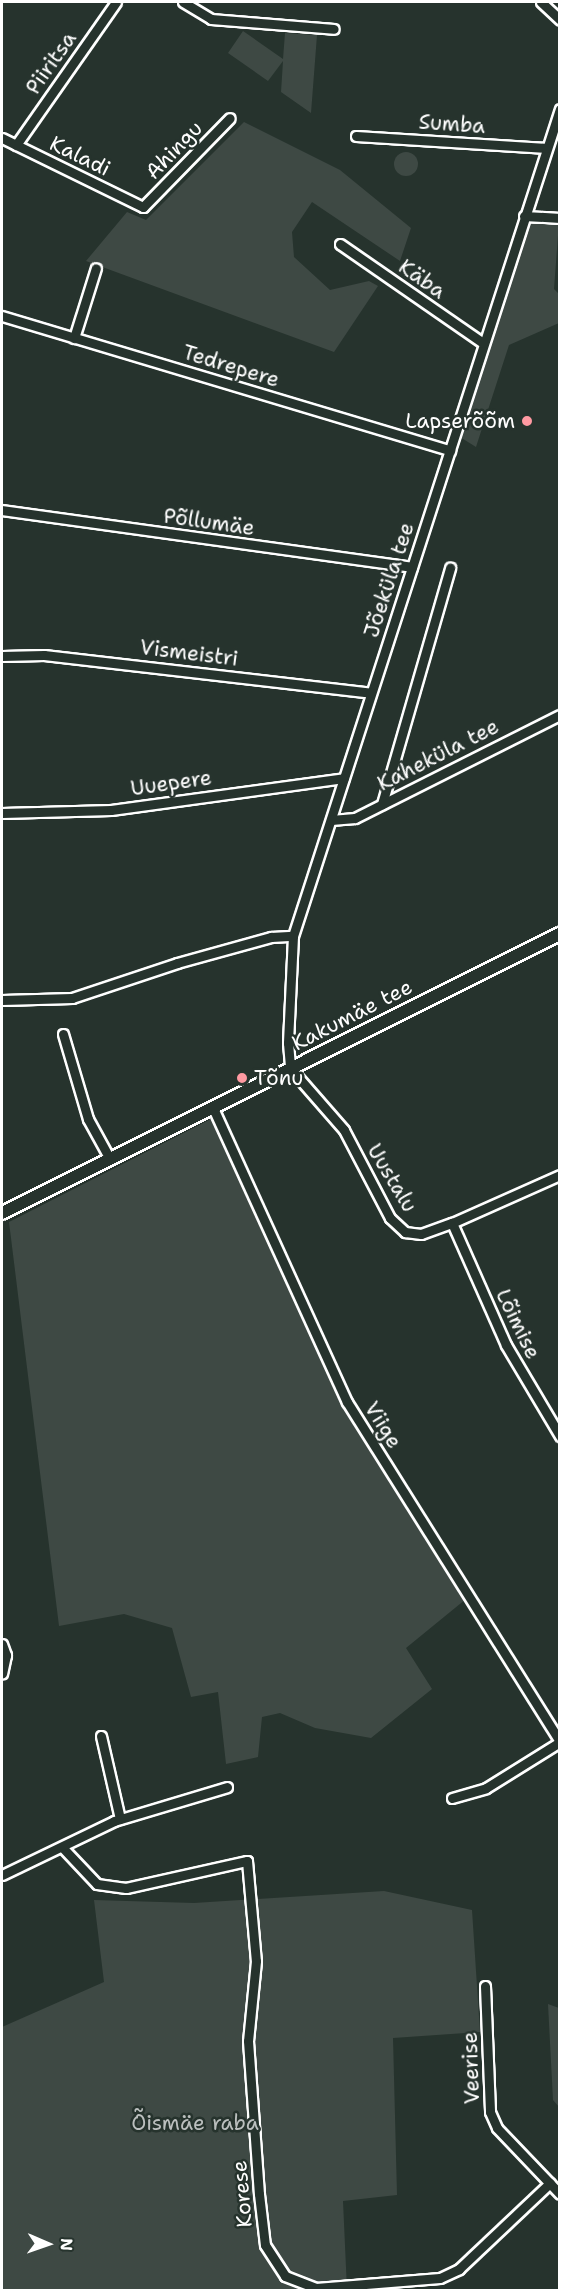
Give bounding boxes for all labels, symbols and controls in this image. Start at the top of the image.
street label: Piiritsa [20,27,82,99]
street label: Sumba [418,109,486,139]
street label: Ahingu [140,116,208,184]
street label: Kaladi [46,131,114,181]
street label: Käba [394,254,450,304]
street label: Tedrepere [180,339,282,393]
place label: Lapserõõm [405,408,515,434]
marker: Lapserõõm [520,414,534,428]
street label: Põllumäe [162,503,256,541]
street label: Jõeküla tee [359,519,419,641]
street label: Vismeistri [138,634,240,672]
street label: Kaheküla tee [373,714,503,796]
street label: Uuepere [129,765,213,801]
street label: Kakumäe tee [288,974,416,1056]
place label: Tõnu [254,1065,303,1091]
marker: Tõnu [235,1071,249,1085]
street label: Uustalu [362,1139,422,1217]
street label: Lõimise [490,1285,546,1363]
street label: Viige [359,1397,407,1453]
street label: Veerise [457,2031,485,2105]
park label: Õismäe raba [131,2110,259,2136]
street label: Korese [227,2159,257,2229]
north arrow [18,2214,78,2274]
text: N [56,2238,77,2251]

